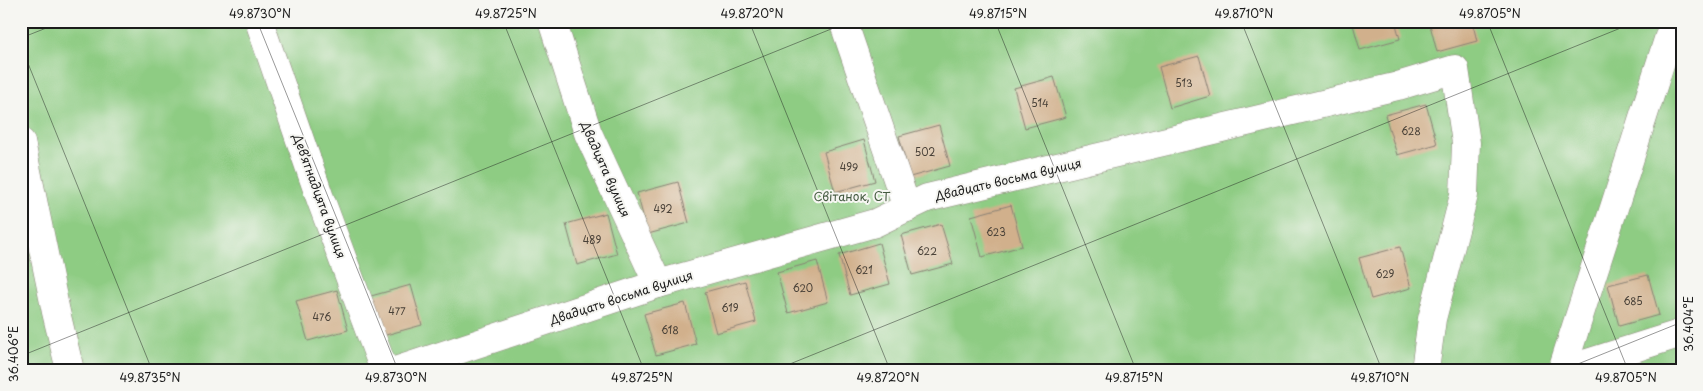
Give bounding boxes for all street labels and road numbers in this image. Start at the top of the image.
street label: Двадцята вулиця [576,117,635,220]
street label: Дев’ятнадцята вулиця [289,130,351,261]
street label: Двадцать восьма вулиця [932,153,1083,205]
street label: Двадцать восьма вулиця [546,265,695,329]

